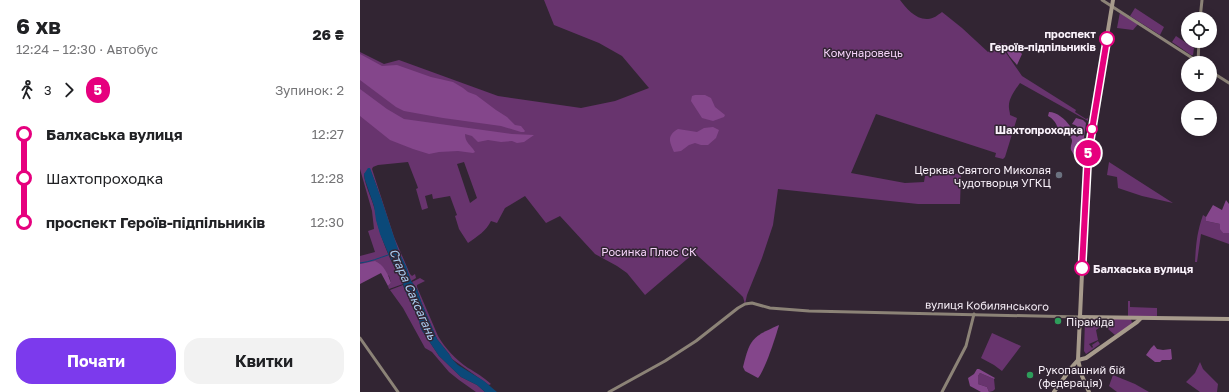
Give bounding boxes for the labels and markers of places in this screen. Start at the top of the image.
place label: проспект Героїв-підпільників [989,27,1097,53]
marker: проспект Героїв-підпільників [1099,31,1115,47]
place label: Шахтопроходка [995,123,1083,136]
marker: Шахтопроходка [1086,123,1098,135]
place label: Церква Святого Миколая Чудотворця УГКЦ [914,163,1052,189]
marker: Церква Святого Миколая Чудотворця УГКЦ [1054,170,1064,180]
marker: Балхаська вулиця [1074,260,1090,276]
place label: Балхаська вулиця [1093,262,1193,275]
place label: Піраміда [1066,315,1114,328]
marker: Піраміда [1053,316,1063,326]
place label: Рукопашний бій (федерація) [1038,363,1125,389]
marker: Рукопашний бій (федерація) [1025,370,1035,380]

